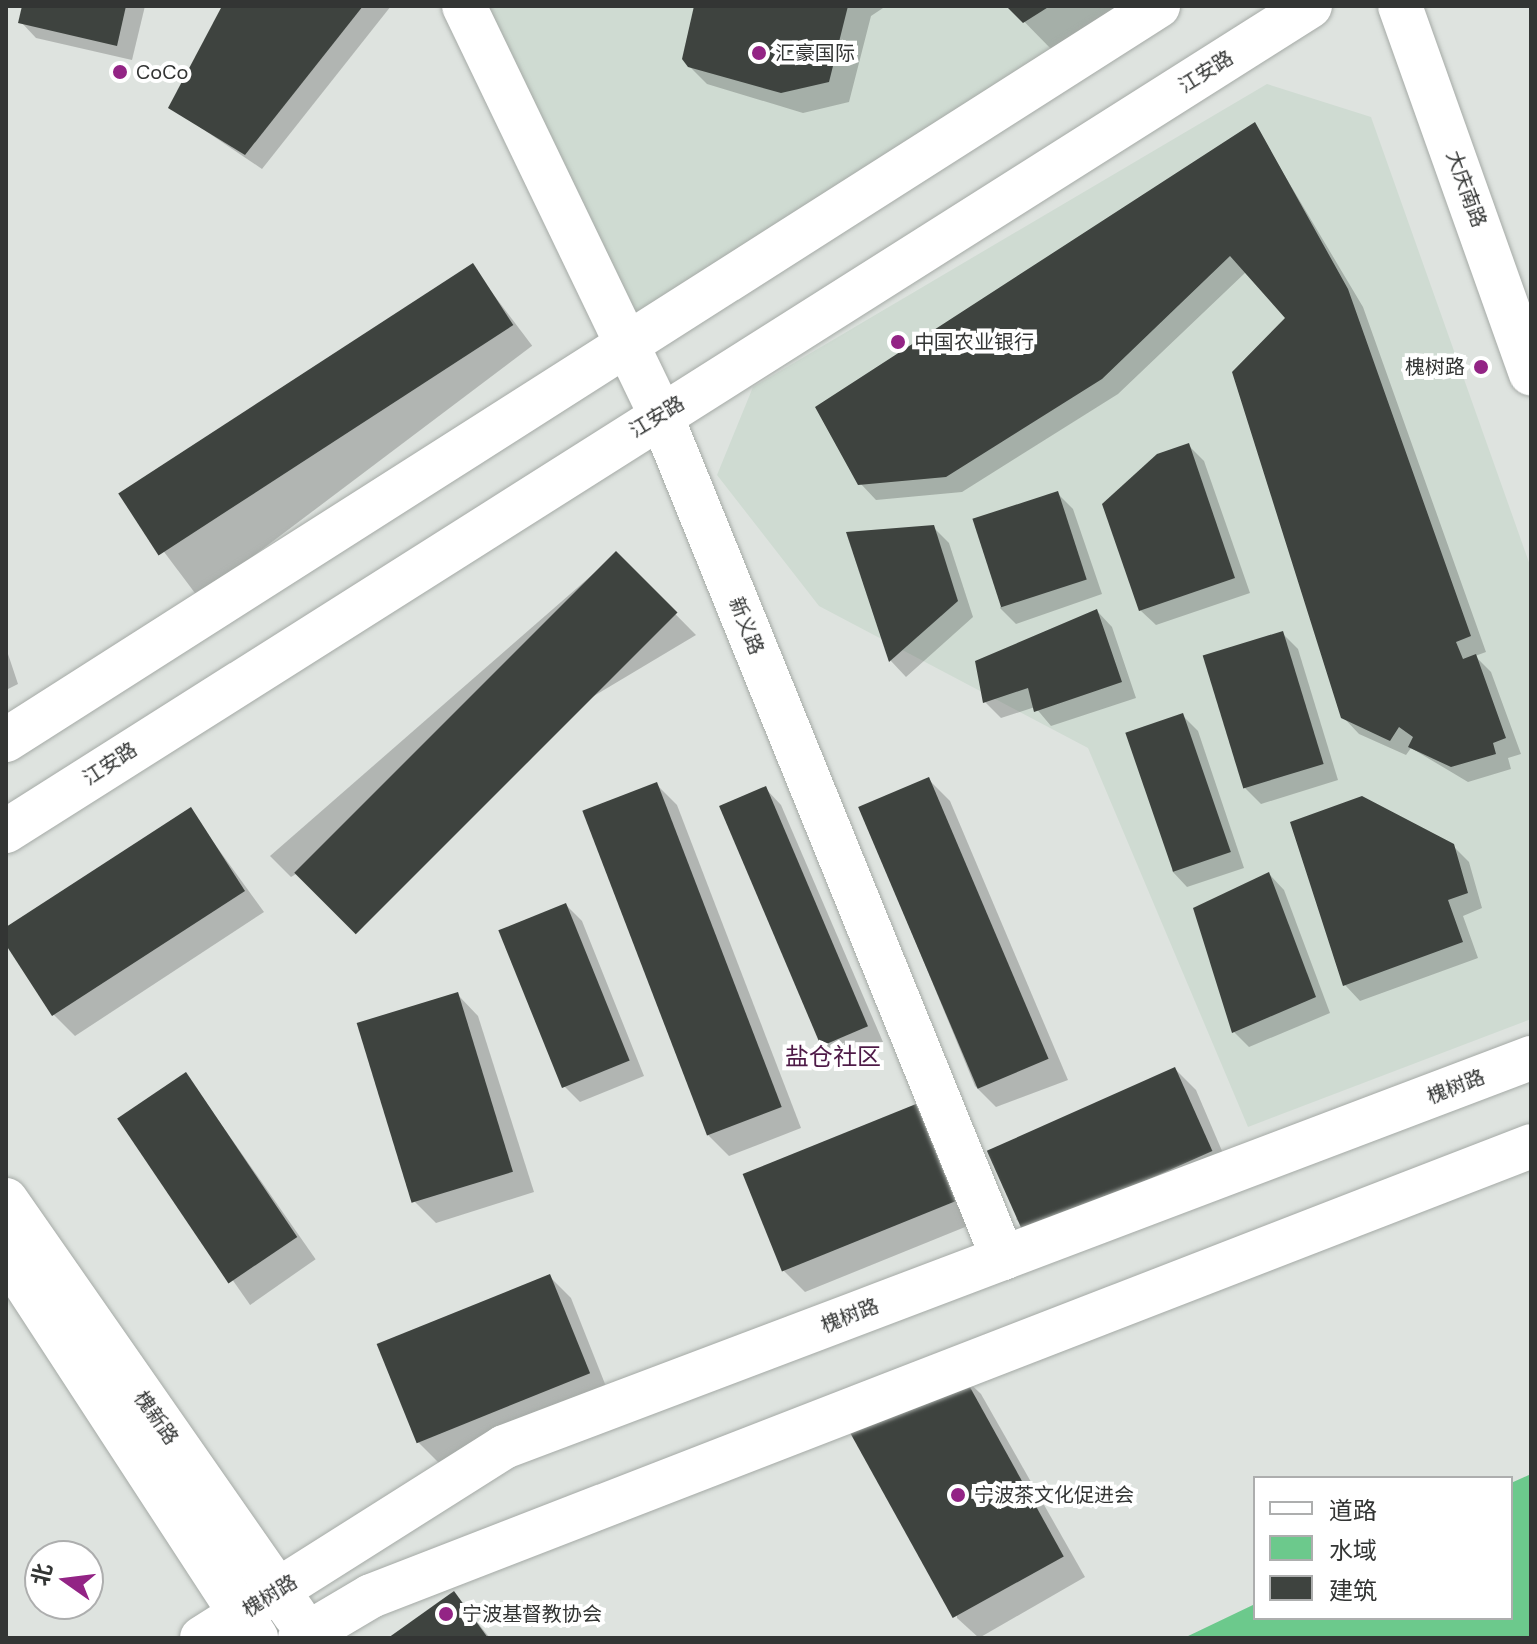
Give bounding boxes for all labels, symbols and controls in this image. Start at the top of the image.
place label: 汇豪国际 [775,41,855,65]
marker: 汇豪国际 [750,44,768,62]
street label: 江安路 [1174,46,1238,98]
place label: CoCo [136,60,188,84]
marker: CoCo [111,63,129,81]
street label: 大庆南路 [1441,147,1491,231]
place label: 中国农业银行 [914,330,1034,354]
marker: 中国农业银行 [889,333,907,351]
place label: 槐树路 [1405,355,1465,379]
marker: 槐树路 [1472,358,1490,376]
street label: 江安路 [625,391,689,443]
street label: 新义路 [724,594,768,658]
street label: 江安路 [78,738,142,790]
district label: 盐仓社区 [785,1043,881,1071]
street label: 槐树路 [1424,1065,1488,1109]
street label: 槐树路 [818,1294,882,1338]
street label: 槐新路 [129,1387,183,1449]
legend [1253,1476,1513,1620]
place label: 宁波茶文化促进会 [974,1483,1134,1507]
marker: 宁波茶文化促进会 [949,1486,967,1504]
text: 道路 [1329,1495,1377,1526]
text: 水域 [1329,1535,1377,1566]
north arrow [24,1540,104,1620]
text: 北 [25,1560,59,1589]
street label: 槐树路 [238,1570,302,1622]
text: 建筑 [1329,1575,1377,1606]
place label: 宁波基督教协会 [462,1602,602,1626]
marker: 宁波基督教协会 [437,1605,455,1623]

